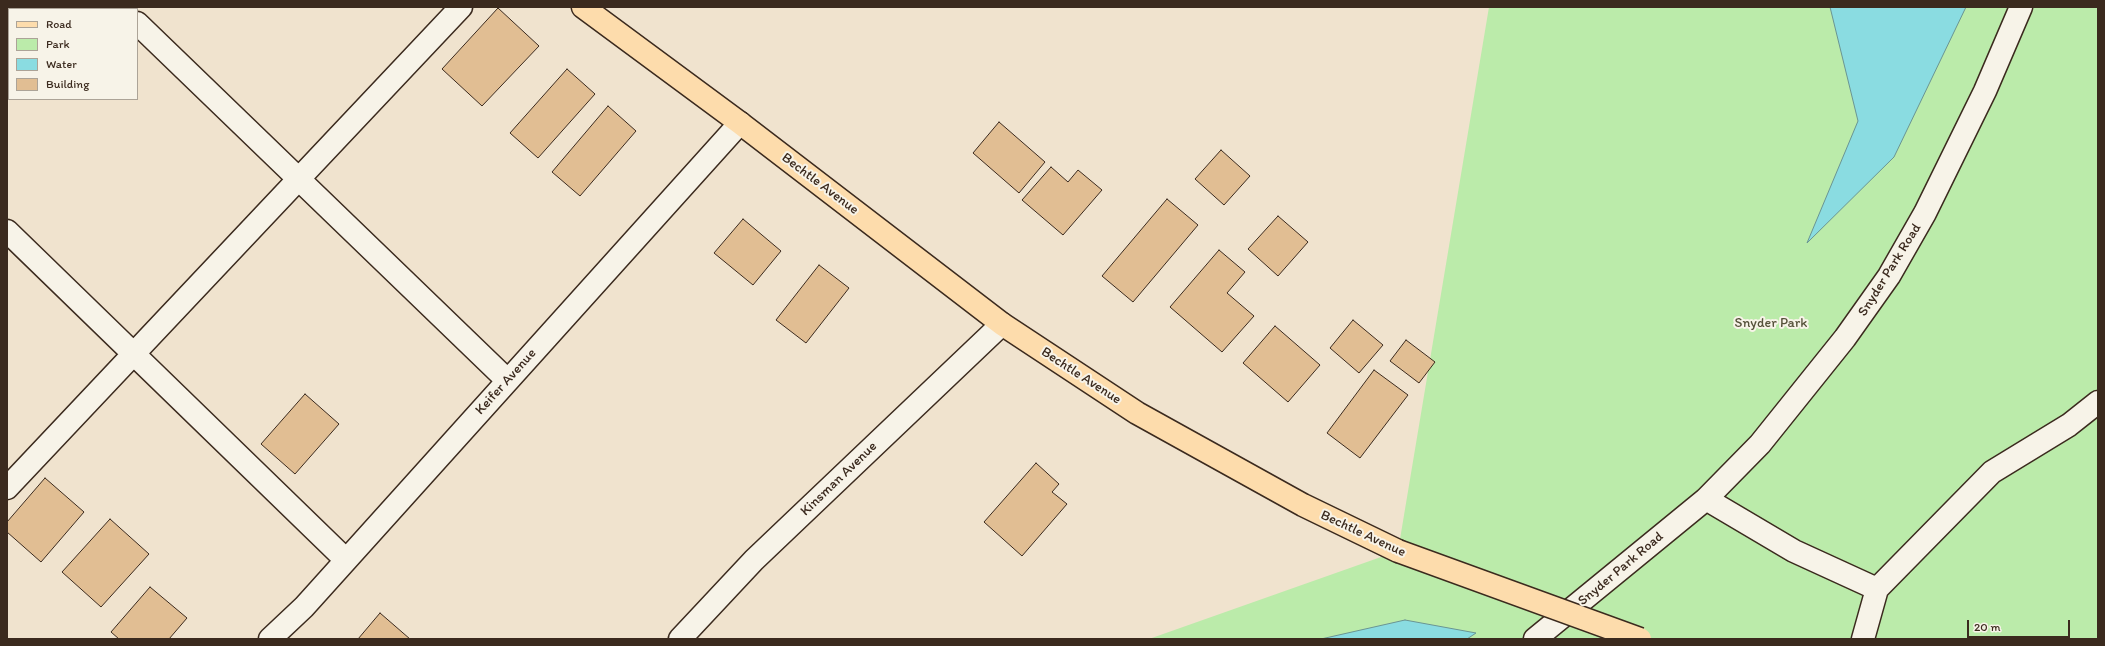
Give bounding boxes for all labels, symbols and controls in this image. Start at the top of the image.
legend [8,8,138,100]
text: Road [46,17,72,31]
text: Park [46,37,70,51]
text: Water [46,57,77,71]
text: Building [46,77,89,91]
street label: Bechtle Avenue [778,150,862,218]
street label: Snyder Park Road [1855,221,1925,319]
park label: Snyder Park [1735,315,1807,331]
street label: Bechtle Avenue [1038,344,1124,408]
street label: Keifer Avenue [472,345,540,419]
street label: Kinsman Avenue [797,438,881,520]
street label: Bechtle Avenue [1318,507,1408,561]
street label: Snyder Park Road [1575,528,1667,610]
scale bar [1969,612,2072,638]
text: 20 m [1974,620,2001,634]

